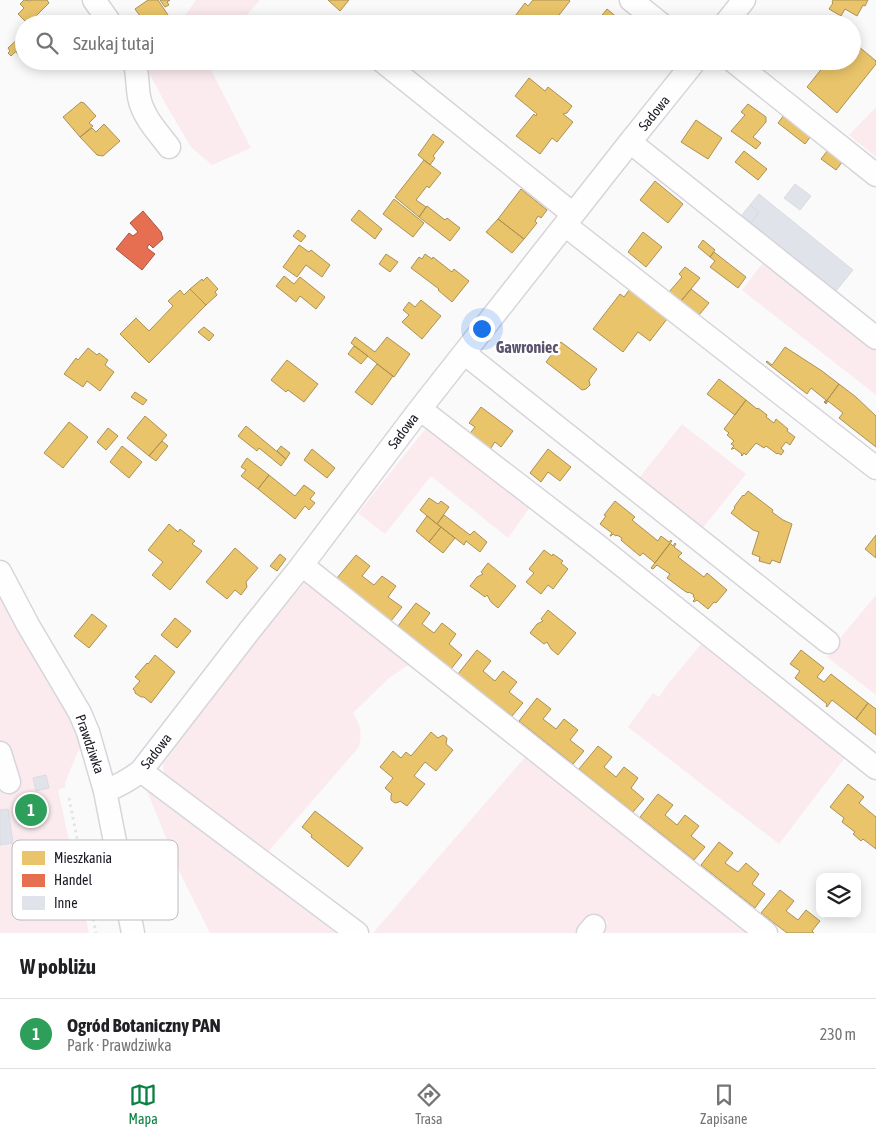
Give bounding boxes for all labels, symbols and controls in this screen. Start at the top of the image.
search box [15,15,861,70]
icon: search [33,29,61,57]
text: Szukaj tutaj [73,32,155,54]
street label: Sadowa [635,92,673,134]
your location [469,316,495,342]
district label: Gawroniec [496,338,558,356]
street label: Sadowa [385,410,421,452]
street label: Prawdziwka [72,712,108,776]
street label: Sadowa [137,730,175,772]
pin: 1 [15,791,47,829]
legend [12,840,178,920]
text: Mieszkania [54,850,112,866]
text: Handel [54,872,92,888]
map controls [816,873,861,918]
button: layers [816,873,861,918]
text: Inne [54,895,78,911]
text: W pobliżu [20,954,96,978]
text: Ogród Botaniczny PAN [67,1014,221,1036]
text: 1 [32,1025,40,1043]
text: 230 m [820,1025,856,1043]
text: Park · Prawdziwka [67,1036,172,1054]
tab: Mapa [129,1081,158,1127]
tab: Trasa [415,1081,443,1127]
tab: Zapisane [700,1081,747,1127]

